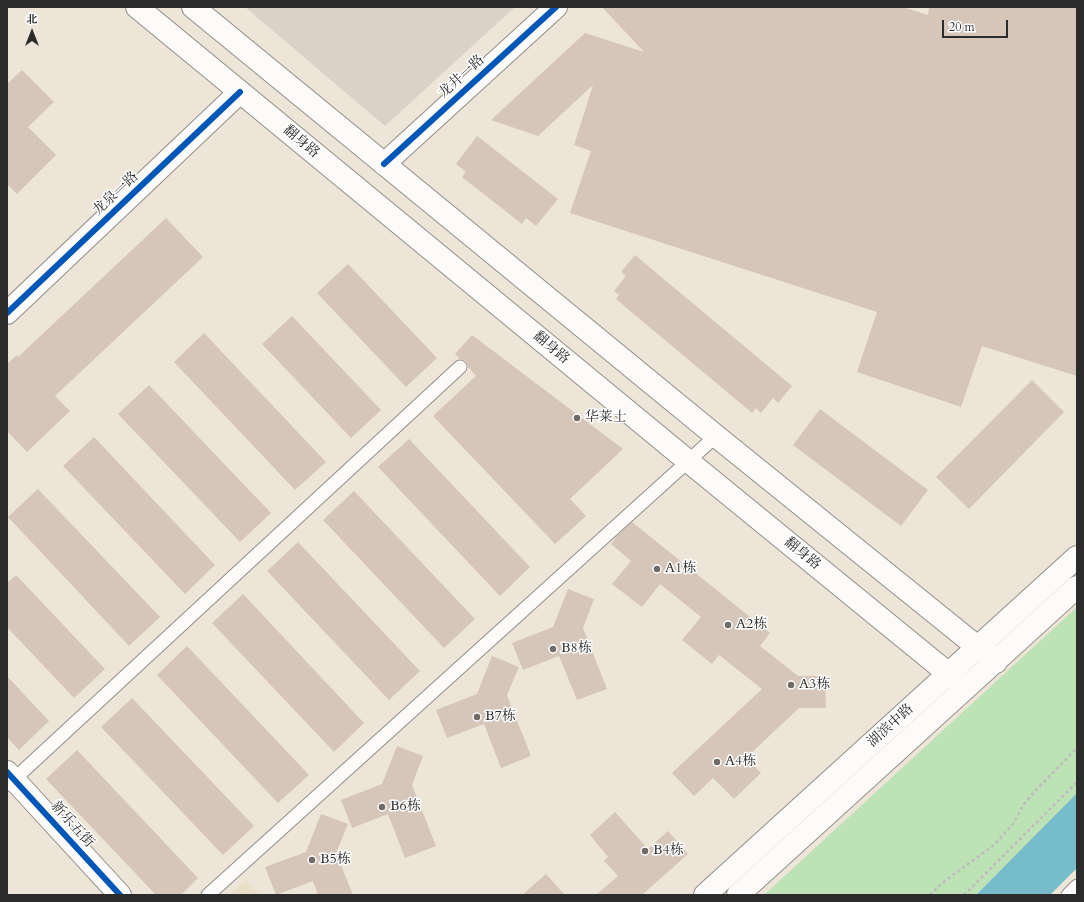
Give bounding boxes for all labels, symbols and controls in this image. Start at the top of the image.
north arrow [12,12,52,52]
text: 北 [27,12,38,27]
scale bar [944,12,1010,38]
text: 20 m [949,19,975,35]
street label: 龙井一路 [436,52,488,102]
street label: 翻身路 [280,122,322,162]
street label: 龙泉一路 [90,169,142,219]
street label: 翻身路 [530,328,572,368]
place label: 华莱士 [585,410,627,426]
marker: 华莱士 [572,413,582,423]
street label: 翻身路 [780,534,824,574]
place label: A1栋 [665,561,696,577]
marker: A1栋 [652,564,662,574]
place label: A2栋 [736,617,767,633]
marker: A2栋 [723,620,733,630]
place label: B8栋 [561,641,592,657]
marker: B8栋 [548,644,558,654]
place label: A3栋 [799,677,830,693]
marker: A3栋 [786,680,796,690]
street label: 湖滨中路 [865,701,917,751]
place label: B7栋 [485,709,516,725]
marker: B7栋 [472,712,482,722]
place label: A4栋 [725,754,756,770]
marker: A4栋 [712,757,722,767]
street label: 新乐五街 [47,799,97,851]
place label: B6栋 [390,799,421,815]
marker: B6栋 [377,802,387,812]
place label: B4栋 [653,843,684,859]
marker: B4栋 [640,846,650,856]
place label: B5栋 [320,852,351,868]
marker: B5栋 [307,855,317,865]

